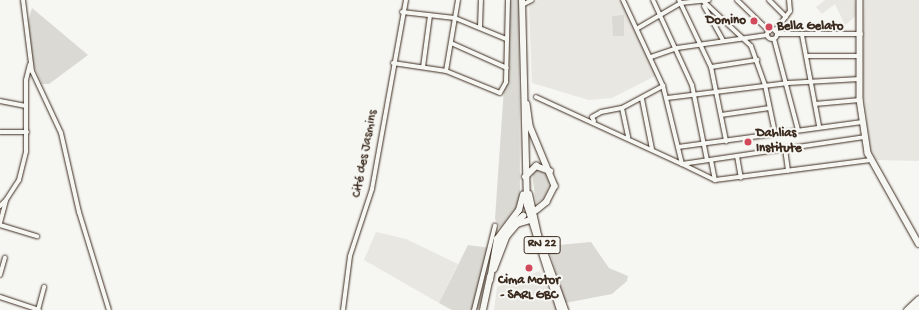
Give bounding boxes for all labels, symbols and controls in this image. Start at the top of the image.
place label: Domino [706,13,746,29]
marker: Domino [749,16,759,26]
place label: Bella Gelato [777,19,843,35]
marker: Bella Gelato [764,22,774,32]
street label: Cité des Jasmins [350,109,382,199]
place label: Dahlias Institute [756,127,802,158]
marker: Dahlias Institute [743,137,753,147]
road number: RN 22 [523,235,561,255]
marker: Cima Motor - SARL GBC [524,263,534,273]
place label: Cima Motor - SARL GBC [498,274,560,305]

